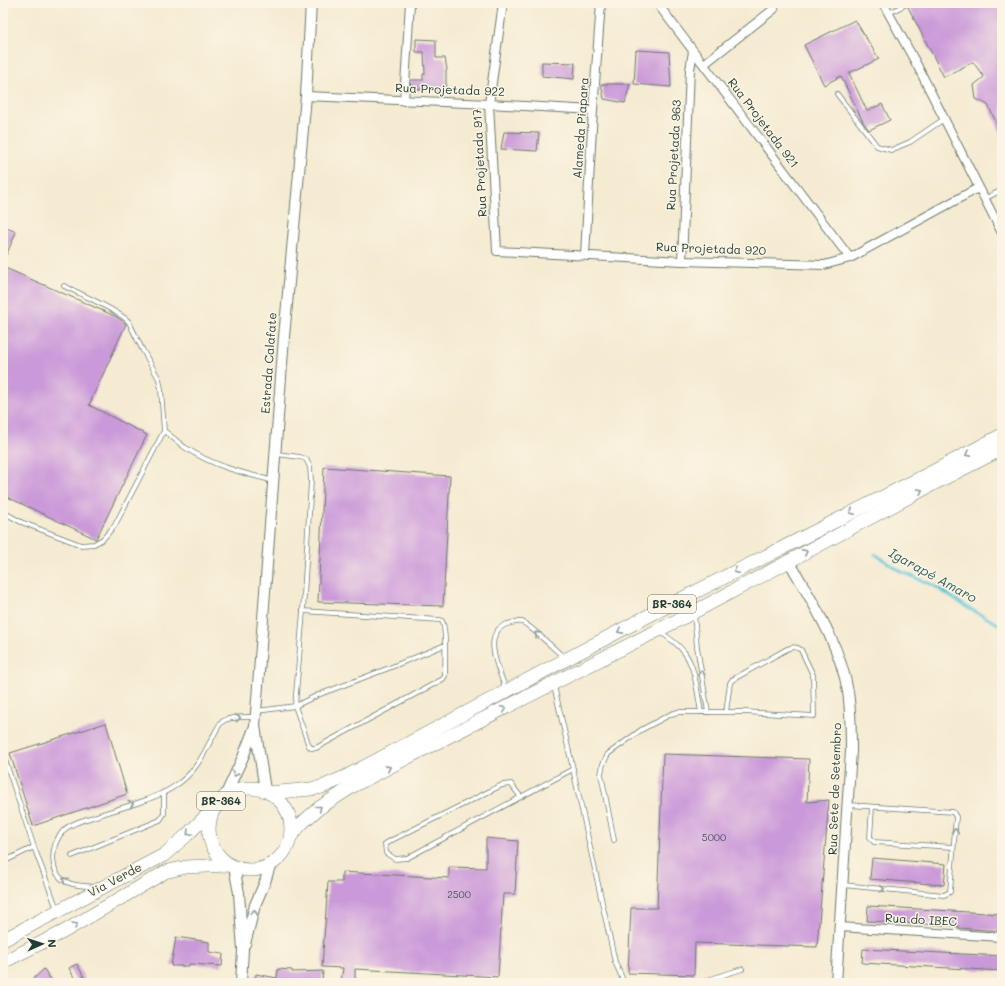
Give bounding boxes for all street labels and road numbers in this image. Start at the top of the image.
street label: Rua Projetada 921 [725,74,803,170]
street label: Alameda Piapara [568,77,592,179]
street label: Rua Projetada 922 [395,79,505,99]
street label: Rua Projetada 963 [662,99,684,211]
street label: Rua Projetada 917 [468,108,490,218]
street label: Rua Projetada 920 [656,238,767,258]
street label: Estrada Calafate [256,312,280,414]
road number: BR-364 [648,595,696,613]
street label: Rua Sete de Setembro [824,723,844,855]
road number: BR-364 [197,792,245,810]
street label: Via Verde [85,858,144,900]
street label: Rua do IBEC [885,909,958,929]

